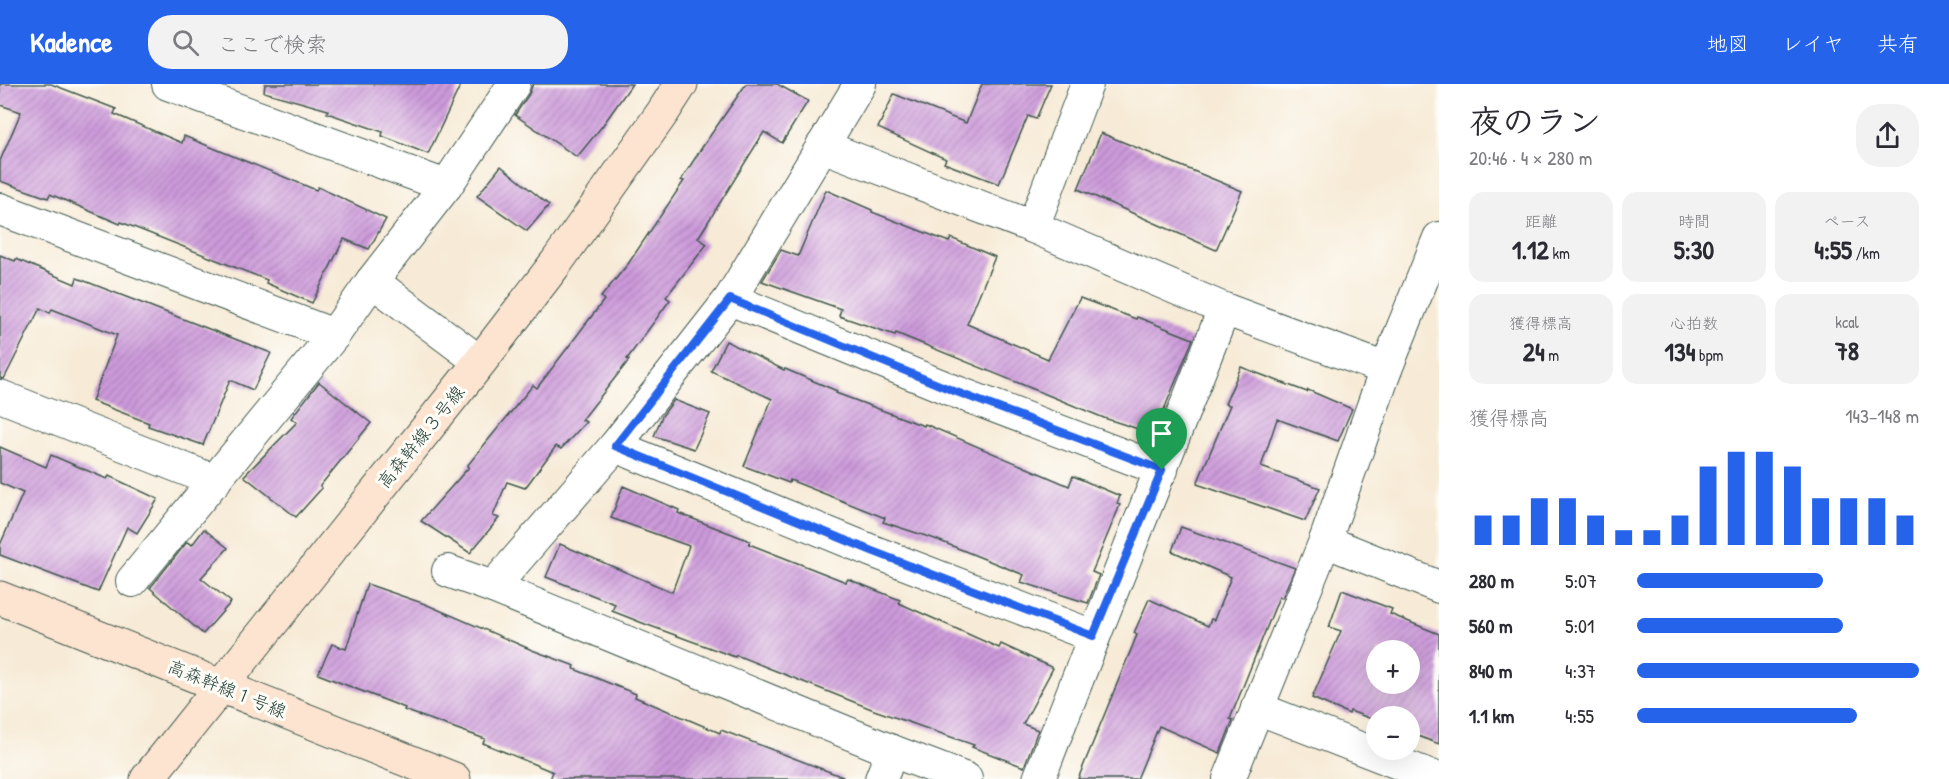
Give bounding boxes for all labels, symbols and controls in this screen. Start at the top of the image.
search box [148,15,568,69]
text: Kadence [30,23,112,61]
icon: search [169,26,202,59]
text: ここで検索 [217,29,327,59]
text: 地図 [1707,29,1749,58]
text: レイヤ [1782,29,1844,58]
text: 共有 [1877,29,1919,58]
text: 夜のラン [1469,99,1601,143]
button: share [1856,104,1919,167]
text: 20:46 · 4 × 280 m [1469,144,1592,171]
text: 距離 [1525,210,1557,232]
text: 時間 [1678,210,1710,232]
text: ペース [1823,210,1871,232]
text: 1.12 [1512,232,1549,267]
text: 5:30 [1674,232,1714,267]
text: 4:55 [1814,232,1852,267]
text: km [1549,242,1570,264]
text: /km [1852,242,1880,264]
text: kcal [1835,311,1859,333]
text: 獲得標高 [1509,312,1573,334]
text: 心拍数 [1670,312,1718,334]
text: 78 [1835,333,1859,368]
text: 24 [1523,334,1545,369]
text: 134 [1665,334,1695,369]
text: m [1545,344,1559,366]
text: bpm [1695,344,1723,366]
street label: 高森幹線３号線 [371,380,470,494]
text: 143–148 m [1845,402,1919,429]
text: 獲得標高 [1469,404,1549,431]
pin [1136,408,1187,470]
icon: arrive [1145,417,1178,450]
text: 280 m [1469,567,1514,594]
text: 5:07 [1565,567,1597,594]
text: 560 m [1469,612,1513,639]
text: 5:01 [1565,612,1594,639]
map controls [1366,640,1420,760]
button: + [1366,640,1420,694]
street label: 高森幹線１号線 [164,653,290,724]
text: 840 m [1469,657,1512,684]
text: 4:37 [1565,657,1596,684]
text: 1.1 km [1469,702,1514,729]
text: 4:55 [1565,702,1594,729]
button: − [1366,706,1420,760]

